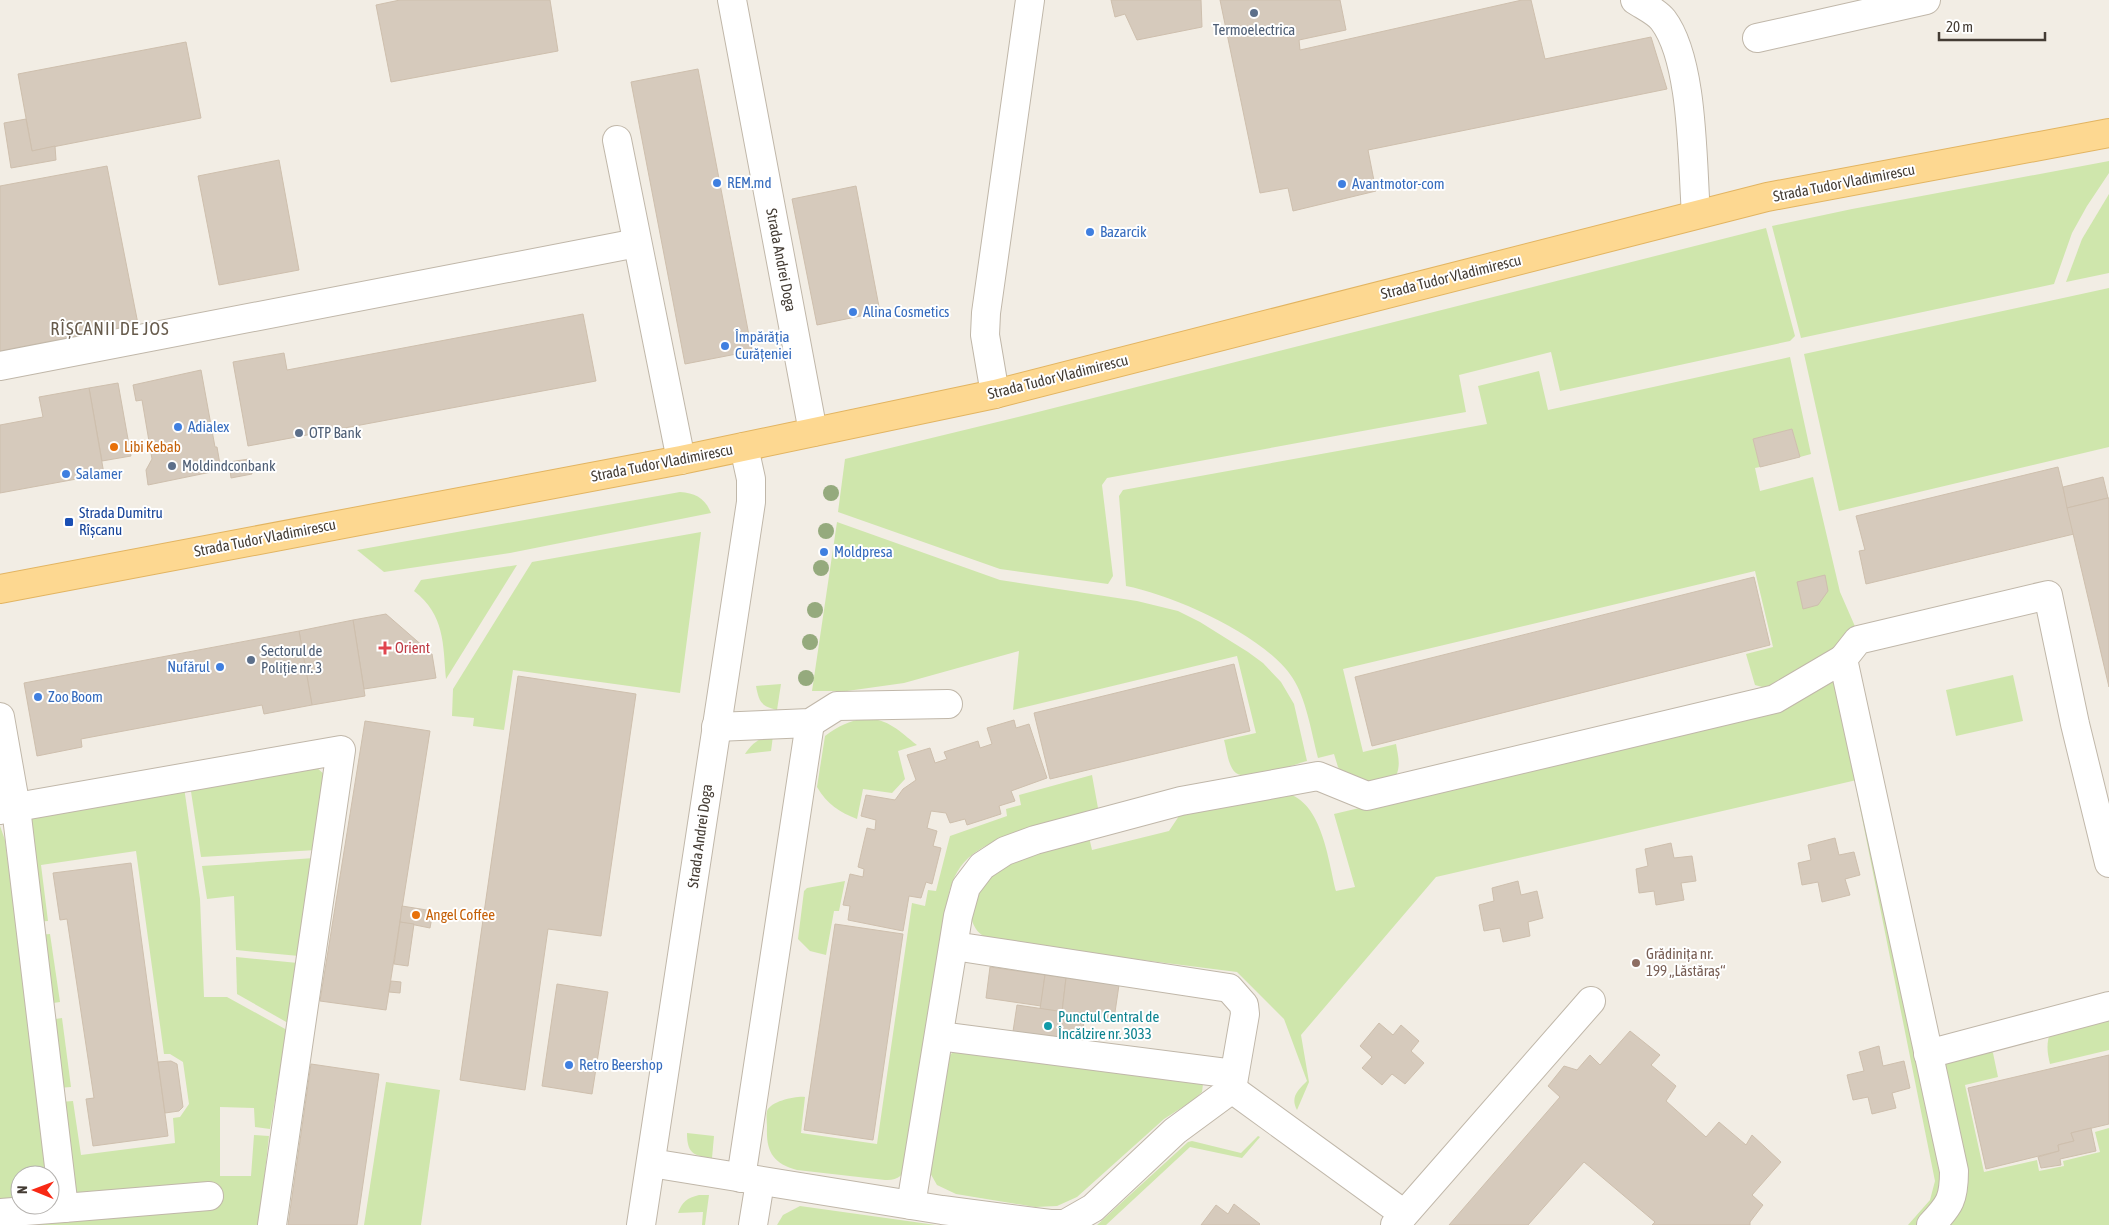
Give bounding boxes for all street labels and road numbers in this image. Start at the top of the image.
street label: Strada Tudor Vladimirescu [1772,160,1916,205]
street label: Strada Andrei Doga [763,207,800,313]
street label: Strada Tudor Vladimirescu [1379,251,1523,302]
street label: Strada Tudor Vladimirescu [986,351,1130,402]
street label: Strada Tudor Vladimirescu [590,440,734,485]
street label: Strada Tudor Vladimirescu [193,515,337,560]
street label: Strada Andrei Doga [684,783,715,889]

